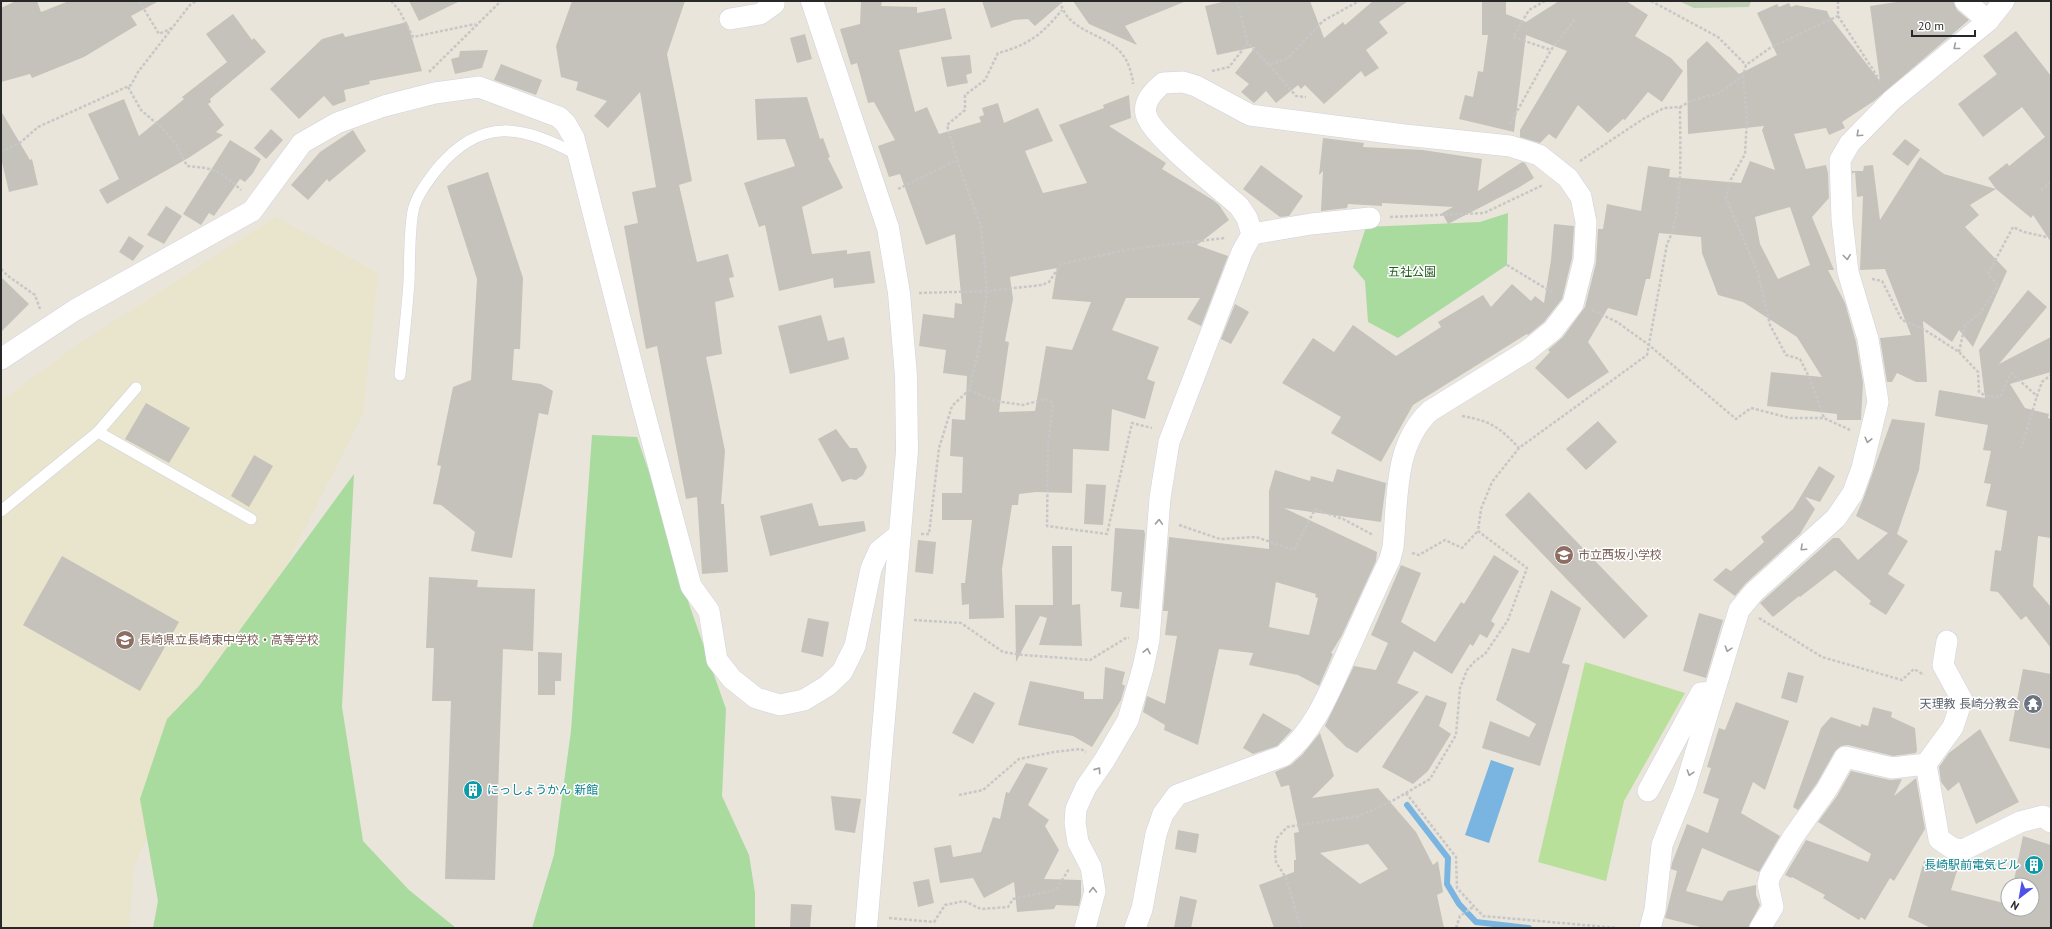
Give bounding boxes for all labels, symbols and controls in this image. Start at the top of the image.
scale bar [1912,12,1975,38]
text: 20 m [1918,18,1944,33]
one-way arrow [1953,43,1961,50]
one-way arrow [1857,129,1864,136]
one-way arrow [1842,254,1851,260]
park label: 五社公園 [1388,264,1436,279]
one-way arrow [1865,437,1873,443]
one-way arrow [1155,519,1163,525]
one-way arrow [1800,543,1808,551]
school or university icon: 市立西坂小学校 [1553,544,1575,566]
place label: 市立西坂小学校 [1578,547,1662,562]
school or university icon: 長崎県立長崎東中学校・高等学校 [114,629,136,651]
place label: 長崎県立長崎東中学校・高等学校 [139,632,319,647]
one-way arrow [1724,645,1732,652]
one-way arrow [1142,648,1150,654]
temple icon: 天理教 長崎分教会 [2022,693,2044,715]
place label: 天理教 長崎分教会 [1920,696,2019,711]
one-way arrow [1093,767,1101,774]
one-way arrow [1686,770,1695,777]
building icon: にっしょうかん 新館 [462,779,484,801]
place label: にっしょうかん 新館 [487,782,598,797]
building icon: 長崎駅前電気ビル [2023,854,2045,876]
place label: 長崎駅前電気ビル [1924,857,2020,872]
north arrow [2000,877,2040,917]
one-way arrow [1089,887,1097,893]
text: N [2008,898,2022,913]

